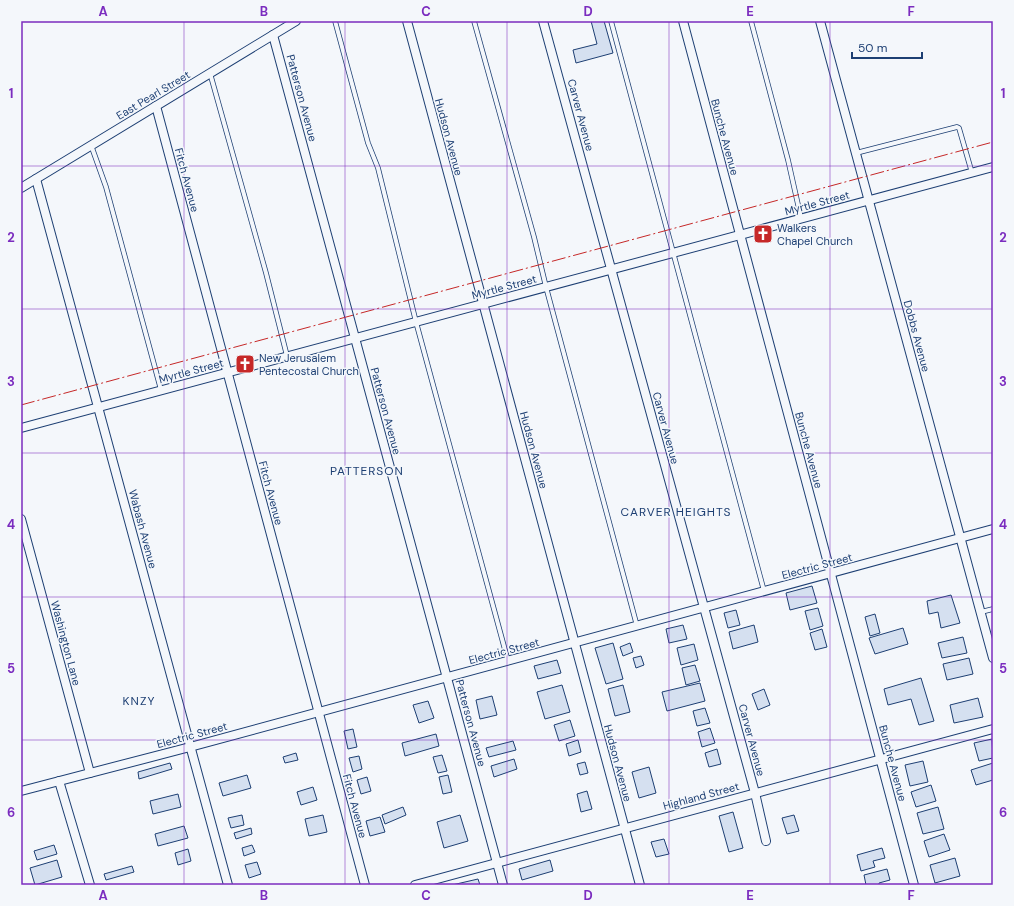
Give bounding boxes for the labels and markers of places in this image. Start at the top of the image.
place label: Walkers Chapel Church [777,221,853,248]
church icon: Walkers Chapel Church [752,223,774,245]
place label: New Jerusalem Pentecostal Church [259,351,359,378]
church icon: New Jerusalem Pentecostal Church [234,353,256,375]

